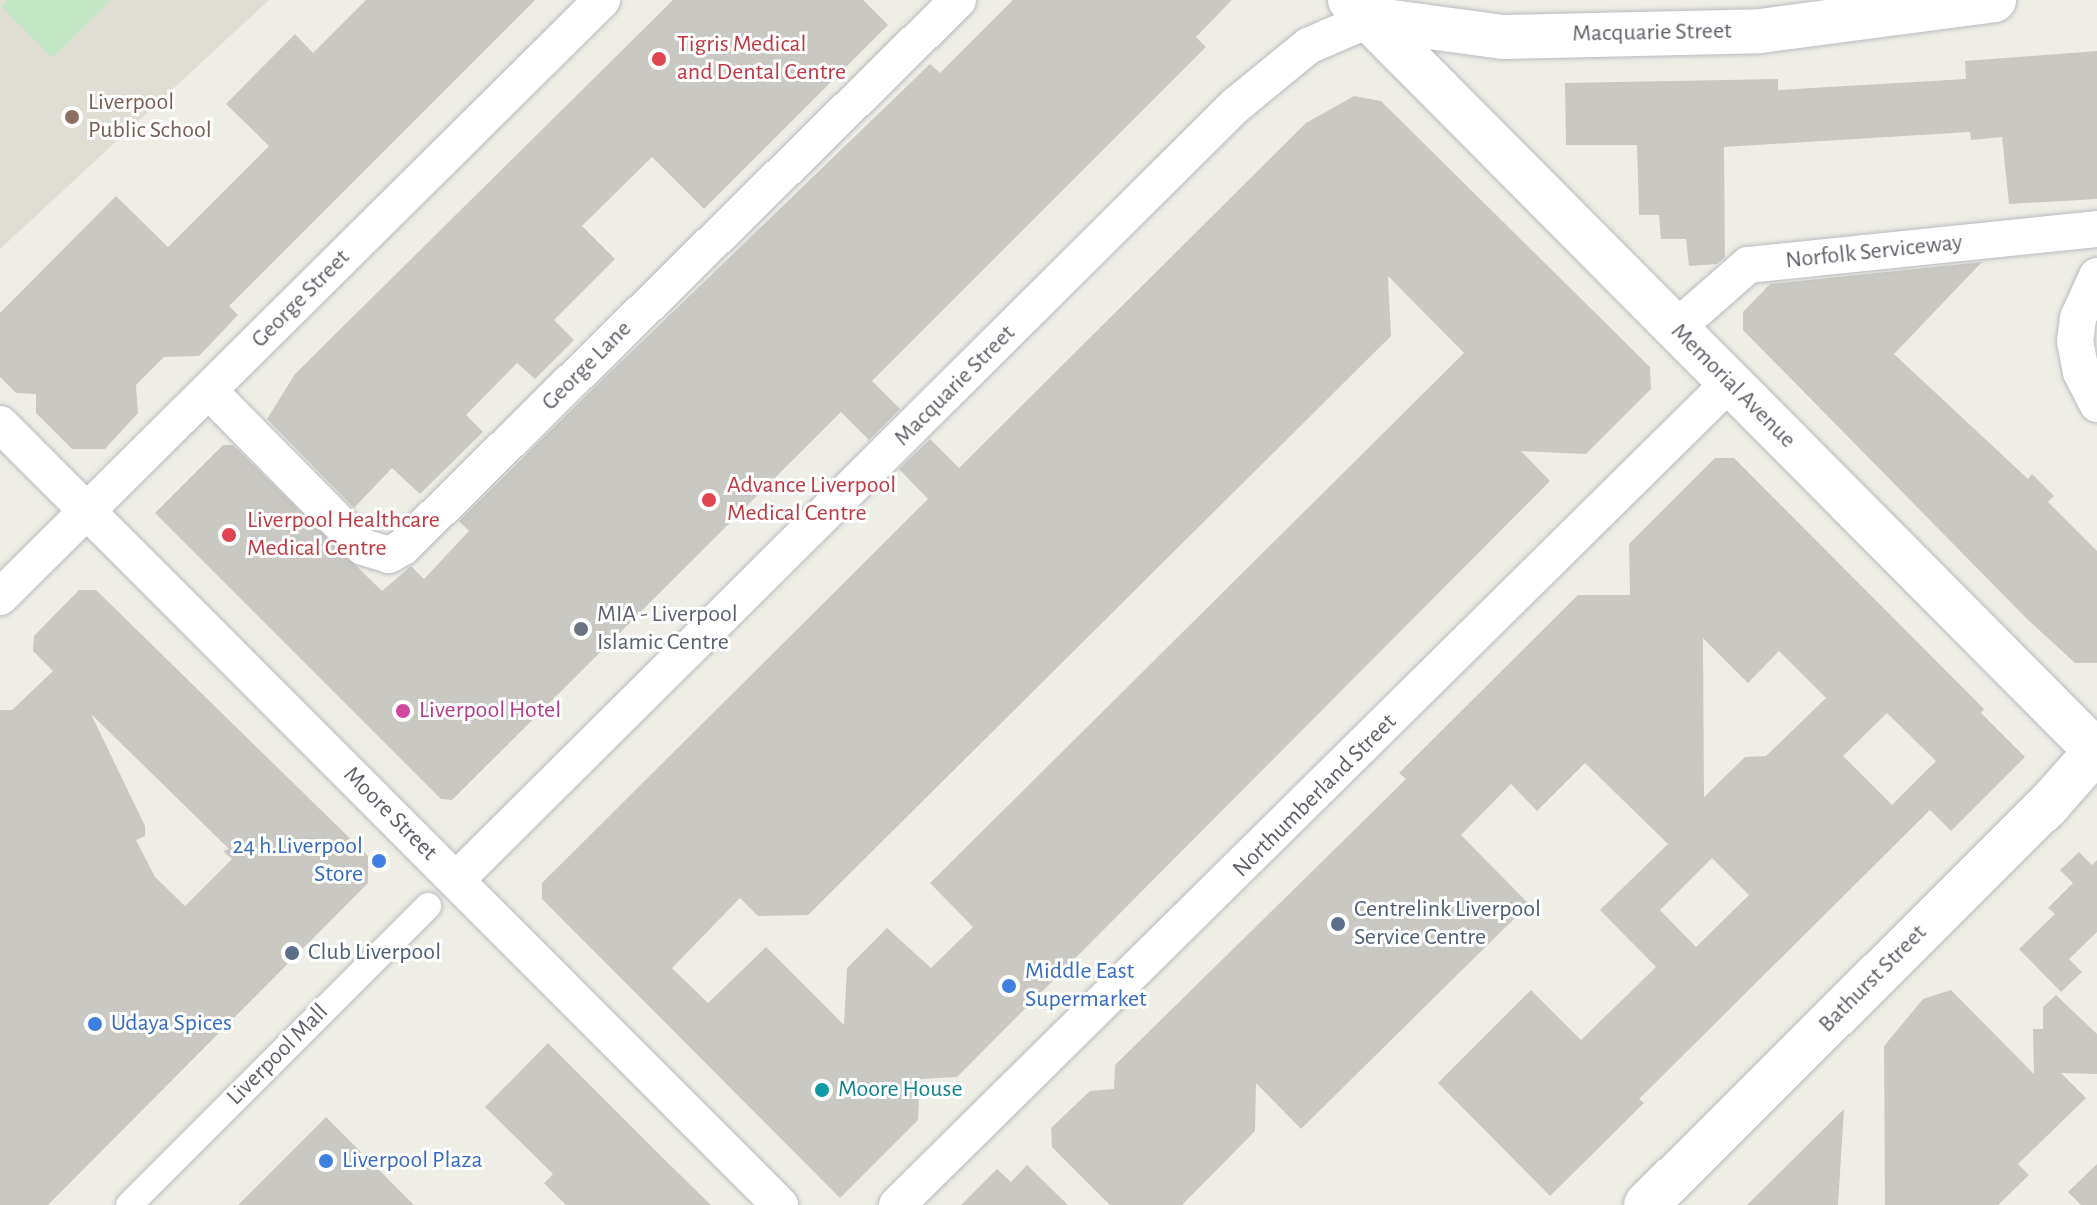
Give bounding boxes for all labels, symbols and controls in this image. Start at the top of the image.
street label: Macquarie Street [1572,17,1732,49]
place label: Tigris Medical and Dental Centre [677,31,846,87]
marker: Tigris Medical and Dental Centre [648,48,670,70]
place label: Liverpool Public School [88,89,212,145]
marker: Liverpool Public School [63,108,81,126]
street label: Norfolk Serviceway [1784,228,1964,276]
street label: George Street [246,244,356,354]
street label: George Lane [536,315,638,417]
street label: Memorial Avenue [1665,318,1801,454]
street label: Macquarie Street [888,319,1022,453]
place label: Advance Liverpool Medical Centre [727,472,896,528]
marker: Advance Liverpool Medical Centre [698,489,720,511]
place label: Liverpool Healthcare Medical Centre [247,507,440,563]
marker: Liverpool Healthcare Medical Centre [218,524,240,546]
place label: MIA - Liverpool Islamic Centre [597,601,738,657]
marker: MIA - Liverpool Islamic Centre [572,620,590,638]
place label: Liverpool Hotel [419,697,561,725]
marker: Liverpool Hotel [394,702,412,720]
street label: Northumberland Street [1227,708,1403,884]
street label: Moore Street [337,761,443,867]
place label: 24 h.Liverpool Store [232,833,363,889]
marker: 24 h.Liverpool Store [370,852,388,870]
place label: Centrelink Liverpool Service Centre [1354,896,1541,952]
marker: Centrelink Liverpool Service Centre [1329,915,1347,933]
street label: Bathurst Street [1813,919,1933,1039]
place label: Club Liverpool [308,939,441,967]
marker: Club Liverpool [283,944,301,962]
place label: Middle East Supermarket [1025,958,1147,1014]
marker: Middle East Supermarket [1000,977,1018,995]
street label: Liverpool Mall [221,998,335,1112]
place label: Udaya Spices [111,1010,232,1038]
marker: Udaya Spices [86,1015,104,1033]
place label: Moore House [838,1076,962,1104]
marker: Moore House [813,1081,831,1099]
place label: Liverpool Plaza [342,1147,483,1175]
marker: Liverpool Plaza [317,1152,335,1170]

